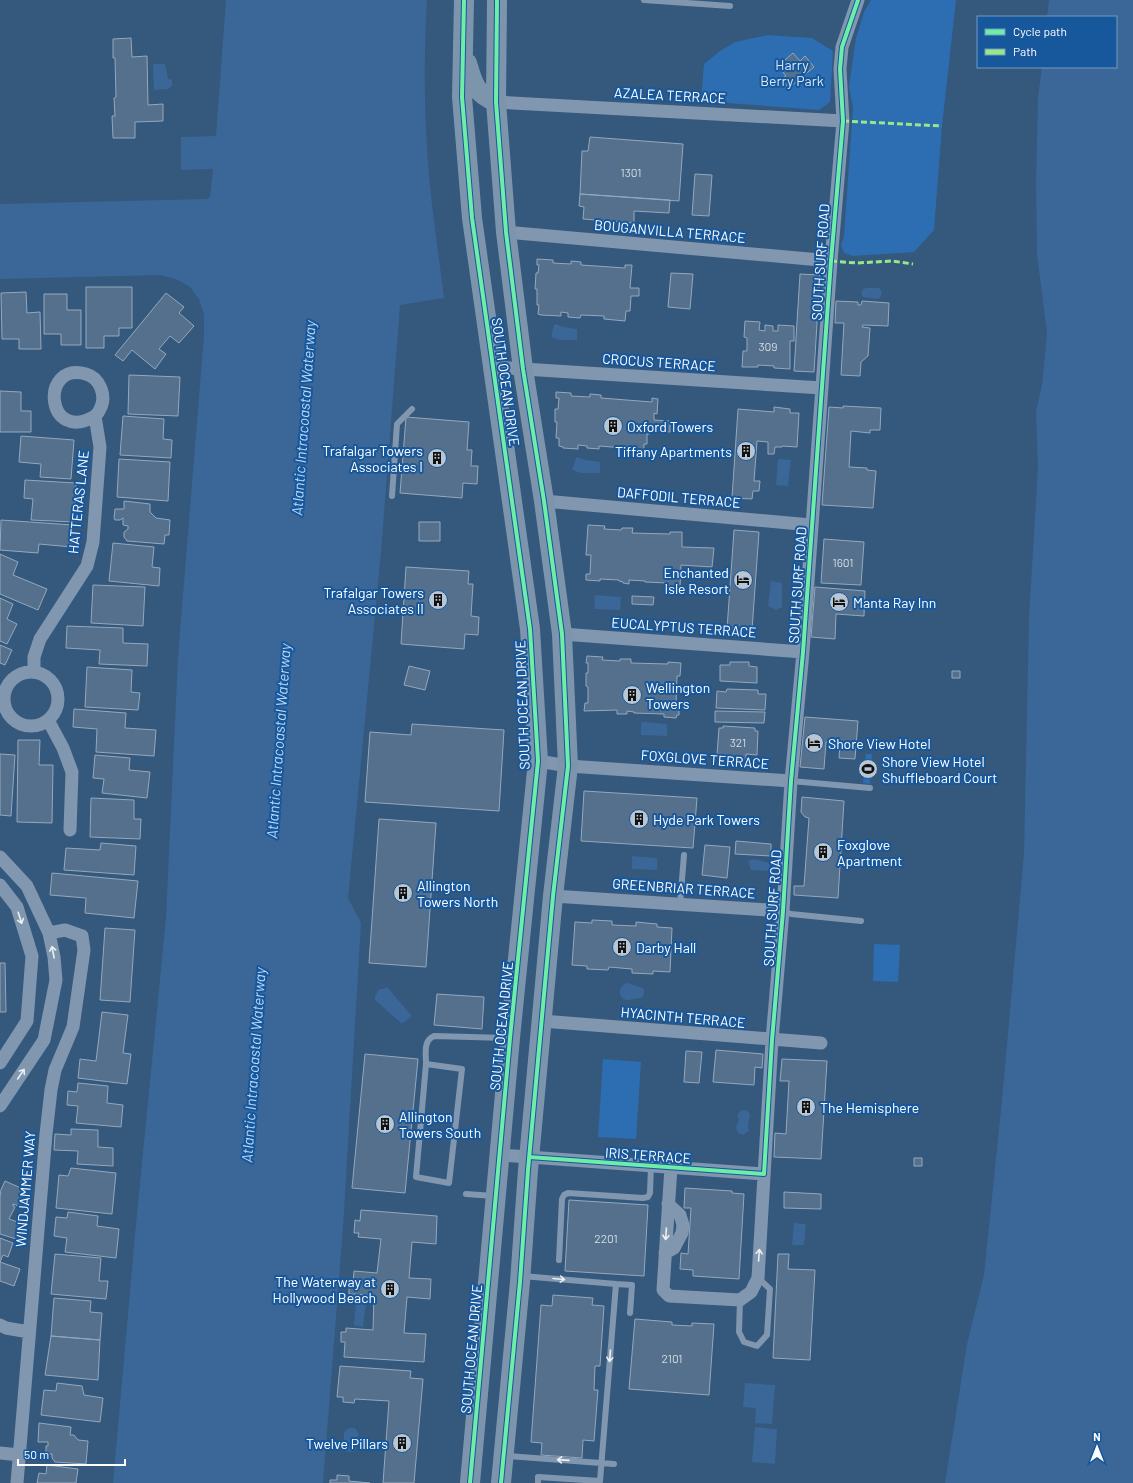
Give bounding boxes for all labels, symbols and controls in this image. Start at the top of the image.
legend [977,16,1117,68]
text: Cycle path [1013,24,1067,38]
text: Path [1013,44,1037,58]
park label: Harry Berry Park [760,56,824,89]
street label: AZALEA TERRACE [614,84,726,106]
house number: 1301 [620,165,642,179]
street label: SOUTH SURF ROAD [807,203,833,321]
street label: BOUGANVILLA TERRACE [594,216,746,246]
street label: SOUTH OCEAN DRIVE [489,317,523,447]
water label: Atlantic Intracoastal Waterway [287,318,319,516]
house number: 309 [758,339,778,353]
street label: CROCUS TERRACE [602,350,716,374]
building icon: Oxford Towers [602,415,624,437]
place label: Oxford Towers [627,418,714,435]
building icon: Tiffany Apartments [735,440,757,462]
place label: Trafalgar Towers Associates I [323,442,423,475]
place label: Tiffany Apartments [615,443,732,460]
building icon: Trafalgar Towers Associates I [426,447,448,469]
street label: HATTERAS LANE [64,449,92,555]
street label: DAFFODIL TERRACE [617,483,741,511]
street label: SOUTH SURF ROAD [784,526,810,644]
house number: 1601 [832,555,854,569]
place label: Enchanted Isle Resort [664,564,729,597]
hotel icon: Enchanted Isle Resort [732,569,754,591]
place label: Trafalgar Towers Associates II [324,584,424,617]
building icon: Trafalgar Towers Associates II [427,589,449,611]
hotel icon: Manta Ray Inn [828,591,850,613]
place label: Manta Ray Inn [853,594,936,611]
street label: EUCALYPTUS TERRACE [611,613,757,641]
street label: SOUTH OCEAN DRIVE [511,640,533,770]
water label: Atlantic Intracoastal Waterway [262,641,294,839]
place label: Wellington Towers [646,679,710,712]
building icon: Wellington Towers [621,684,643,706]
hotel icon: Shore View Hotel [803,732,825,754]
house number: 321 [730,735,746,749]
place label: Shore View Hotel [828,735,931,752]
street label: FOXGLOVE TERRACE [640,746,770,772]
place label: Shore View Hotel Shuffleboard Court [882,753,997,786]
sports icon: Shore View Hotel Shuffleboard Court [857,758,879,780]
building icon: Hyde Park Towers [628,808,650,830]
place label: Hyde Park Towers [653,811,760,828]
place label: Foxglove Apartment [837,836,902,869]
building icon: Foxglove Apartment [812,841,834,863]
street label: SOUTH SURF ROAD [759,849,785,967]
street label: GREENBRIAR TERRACE [612,875,756,901]
place label: Allington Towers North [417,877,498,910]
building icon: Allington Towers North [392,882,414,904]
one-way arrow [17,912,25,924]
building icon: Darby Hall [611,936,633,958]
place label: Darby Hall [636,939,696,956]
one-way arrow [49,946,57,959]
street label: SOUTH OCEAN DRIVE [486,961,516,1091]
water label: Atlantic Intracoastal Waterway [237,965,269,1163]
street label: HYACINTH TERRACE [620,1003,746,1031]
one-way arrow [17,1068,26,1079]
building icon: The Hemisphere [795,1096,817,1118]
place label: The Hemisphere [820,1099,919,1116]
place label: Allington Towers South [399,1108,481,1141]
building icon: Allington Towers South [374,1113,396,1135]
street label: WINDJAMMER WAY [11,1130,39,1248]
street label: IRIS TERRACE [604,1144,692,1166]
one-way arrow [663,1227,670,1240]
house number: 2201 [594,1231,618,1245]
one-way arrow [755,1249,763,1262]
place label: The Waterway at Hollywood Beach [273,1273,376,1306]
one-way arrow [552,1275,565,1282]
building icon: The Waterway at Hollywood Beach [379,1278,401,1300]
street label: SOUTH OCEAN DRIVE [457,1284,485,1414]
one-way arrow [607,1349,614,1362]
house number: 2101 [661,1351,683,1365]
north arrow [1077,1427,1117,1467]
text: N [1093,1430,1101,1443]
building icon: Twelve Pillars [391,1432,413,1454]
place label: Twelve Pillars [306,1435,388,1452]
scale bar [18,1441,125,1467]
text: 50 m [24,1447,49,1461]
one-way arrow [557,1457,570,1464]

